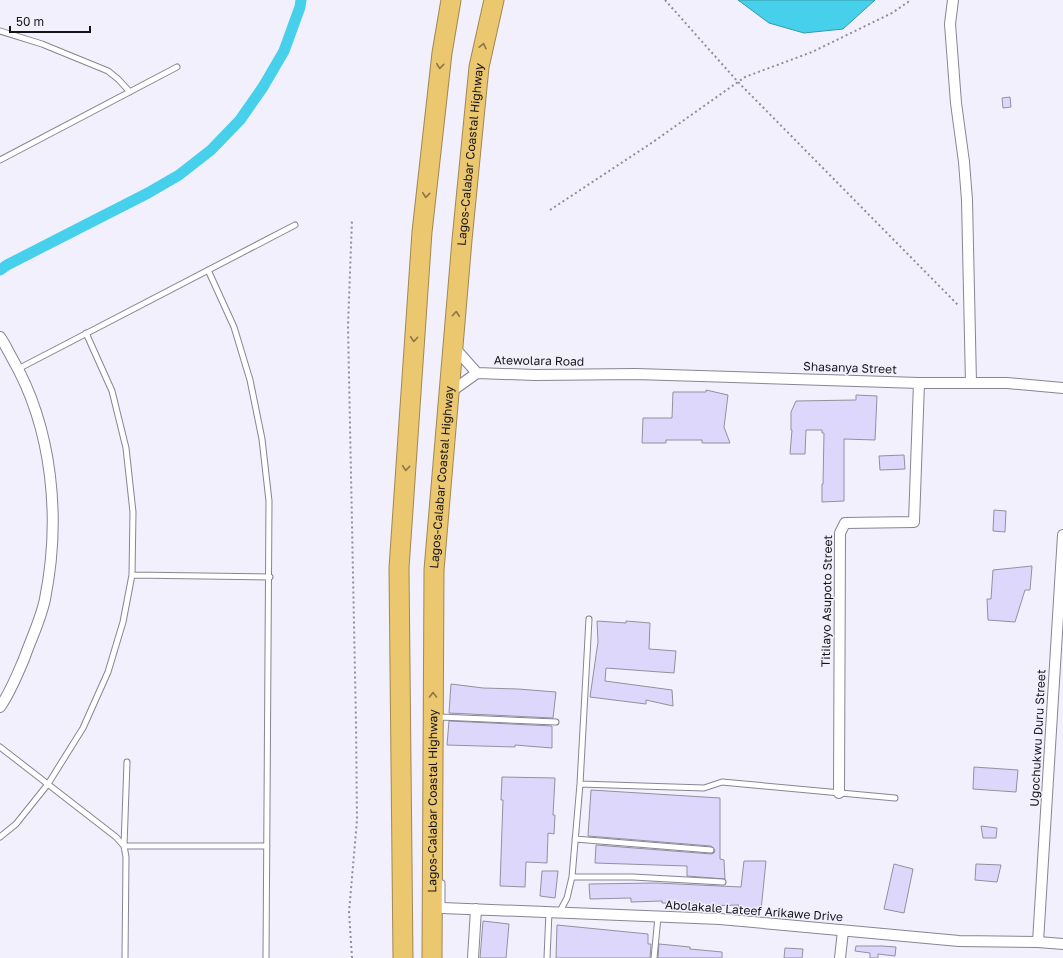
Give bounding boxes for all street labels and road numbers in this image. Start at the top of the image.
street label: Lagos-Calabar Coastal Highway [454,61,487,247]
street label: Atewolara Road [494,352,584,369]
street label: Shasanya Street [803,358,897,377]
street label: Lagos-Calabar Coastal Highway [426,385,457,569]
street label: Titilayo Asupoto Street [818,534,835,667]
street label: Ugochukwu Duru Street [1026,669,1049,807]
street label: Lagos-Calabar Coastal Highway [424,709,440,893]
street label: Abolakale Lateef Arikawe Drive [664,897,844,924]

